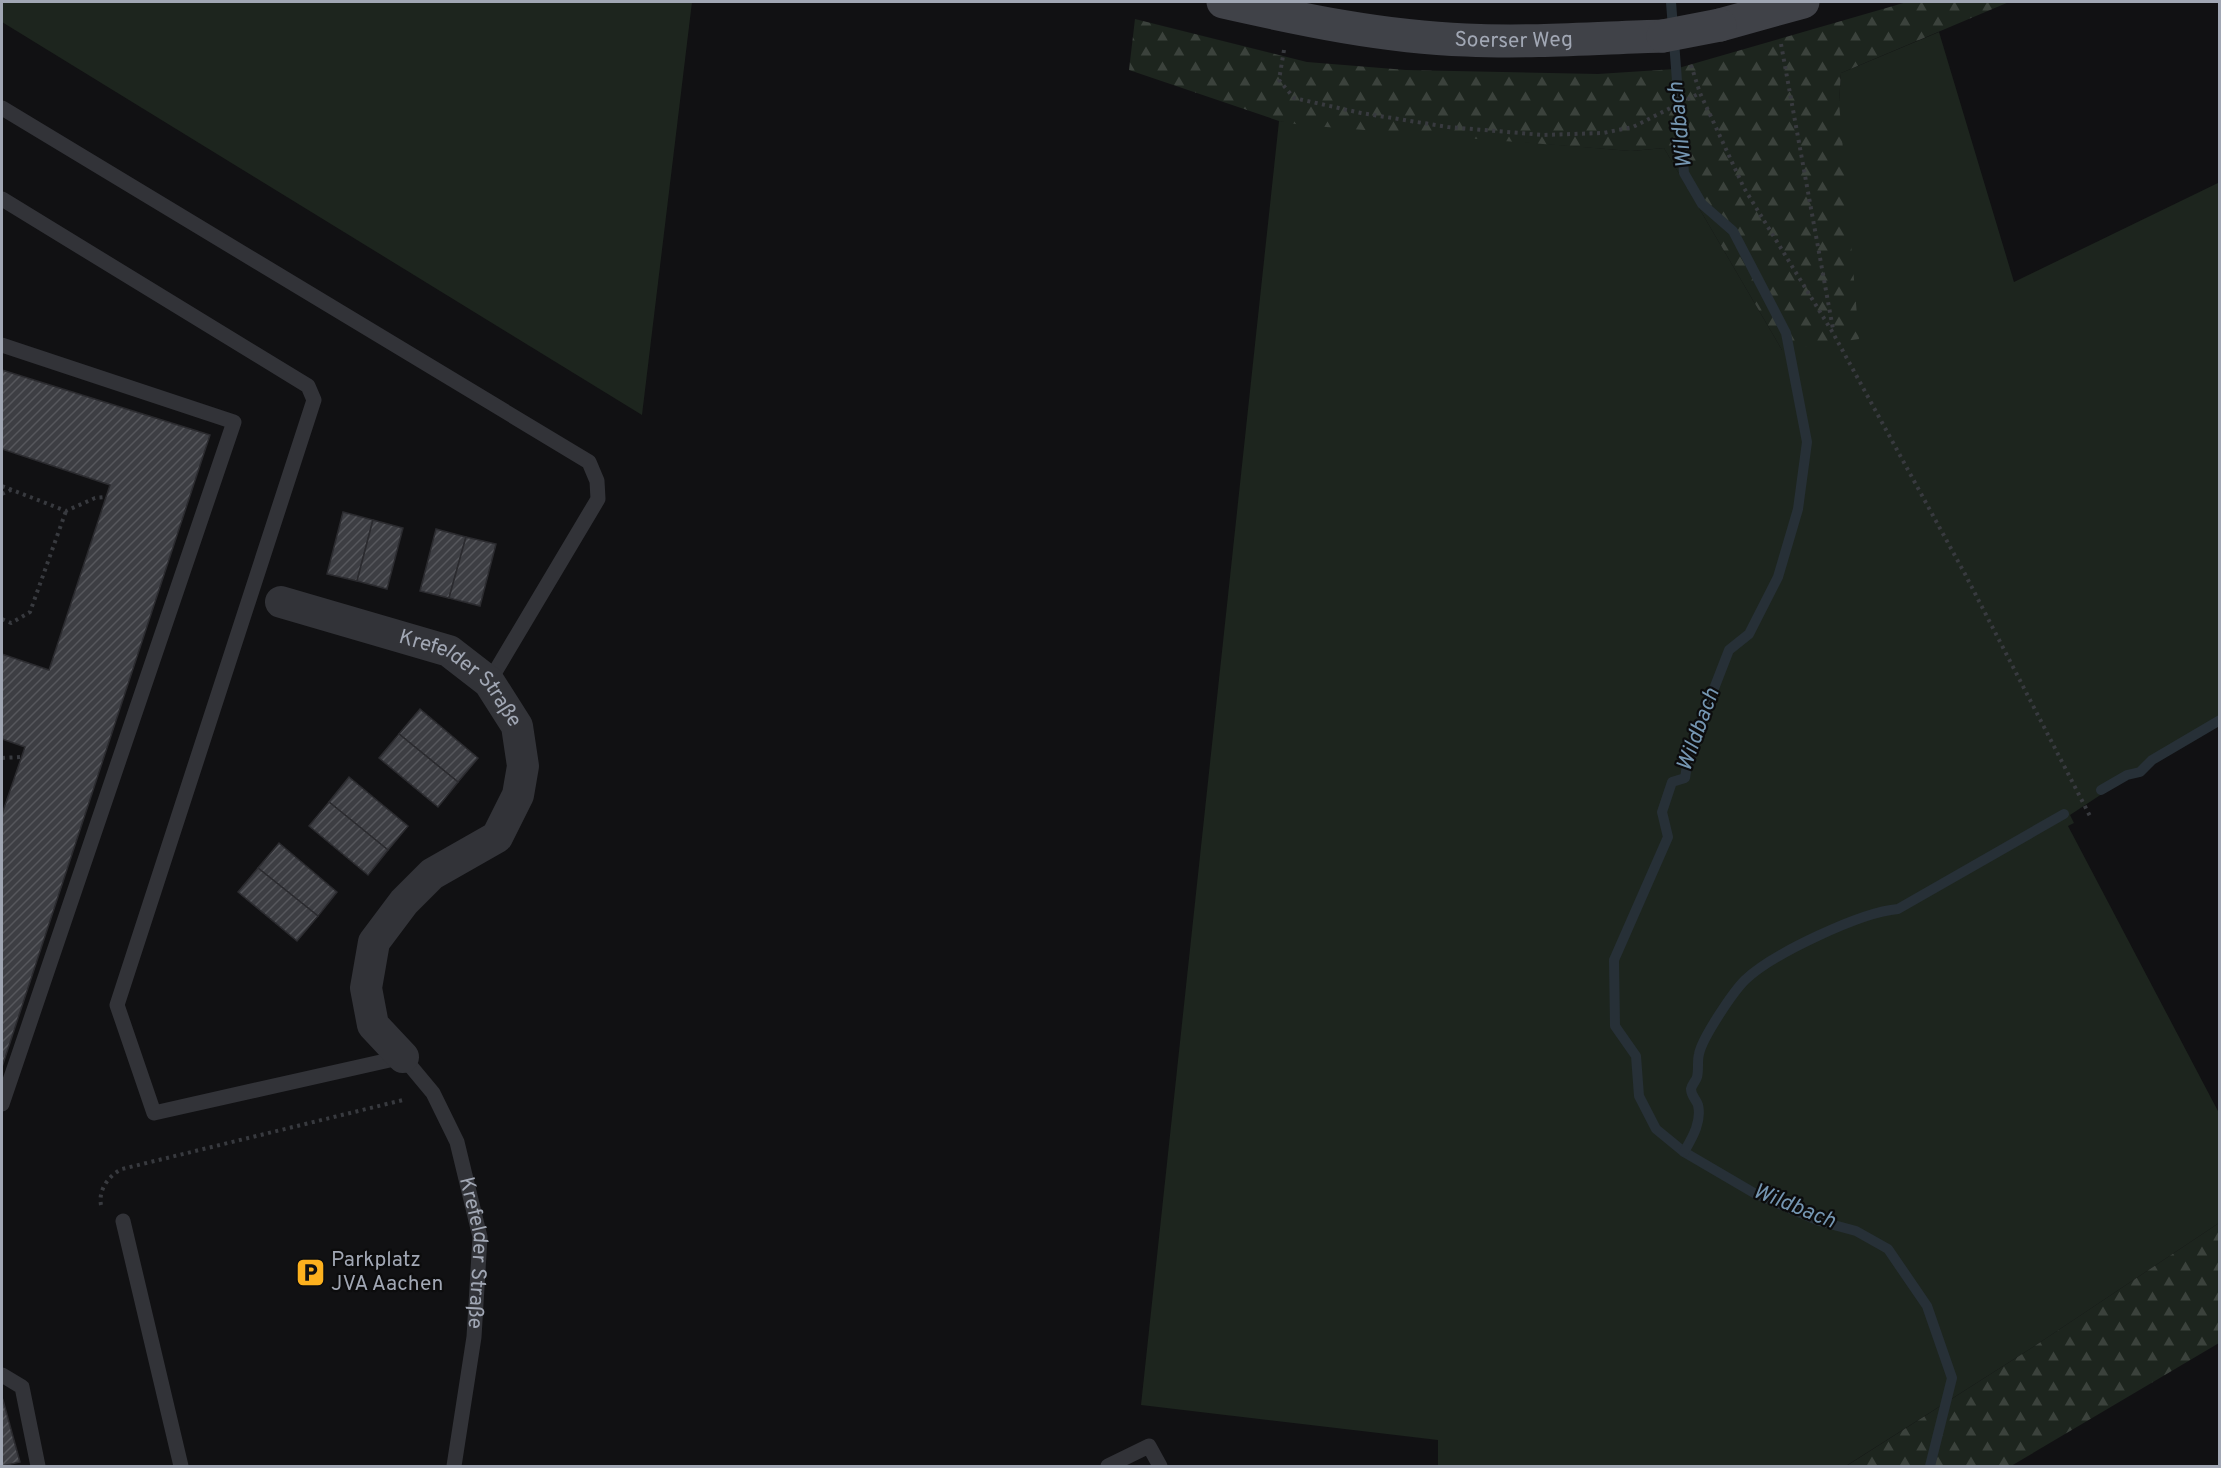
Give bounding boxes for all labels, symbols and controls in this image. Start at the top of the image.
street label: Soerser Weg [1454,26,1573,54]
water label: Wildbach [1663,81,1699,169]
street label: Krefelder Straße [396,624,528,732]
water label: Wildbach [1672,685,1726,775]
street label: Krefelder Straße [452,1174,494,1330]
water label: Wildbach [1749,1178,1839,1236]
place label: Parkplatz JVA Aachen [331,1247,443,1298]
parking icon: Parkplatz JVA Aachen [294,1256,326,1288]

